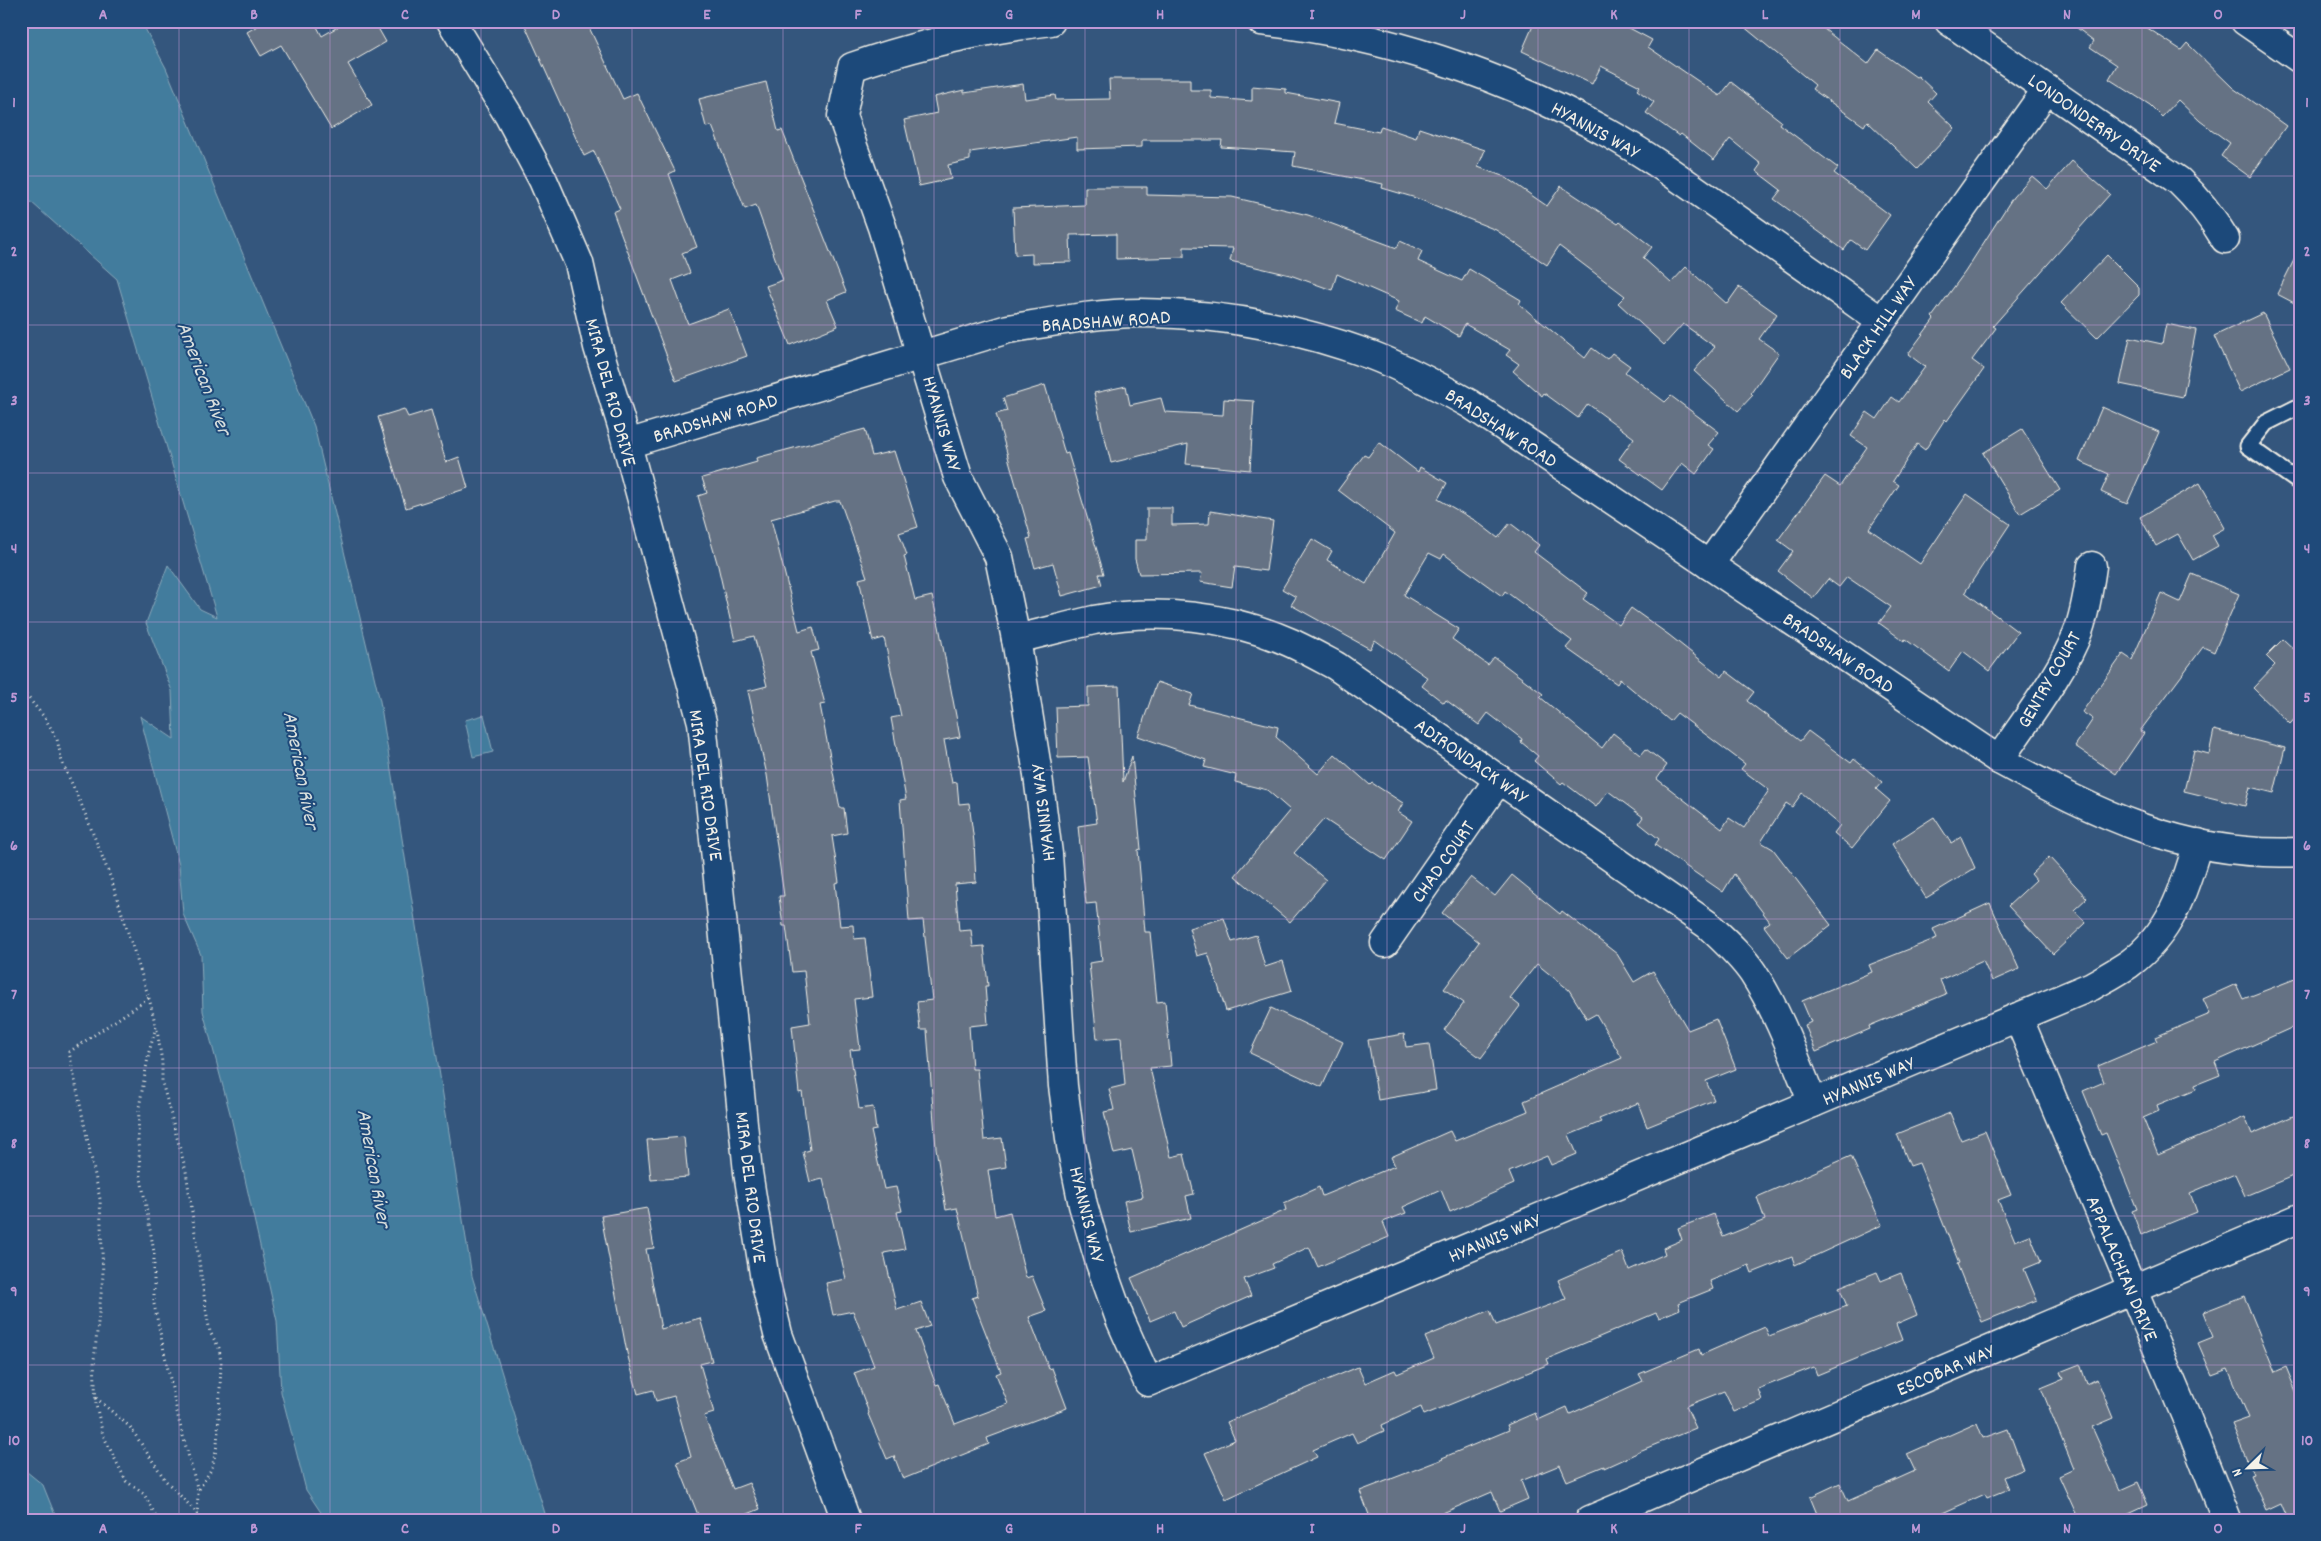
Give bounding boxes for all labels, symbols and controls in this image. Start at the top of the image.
text: A [99,4,108,27]
text: B [250,4,258,27]
text: C [401,4,409,27]
text: D [552,4,561,27]
text: E [703,4,711,27]
text: F [854,4,862,27]
text: G [1005,4,1013,27]
text: H [1156,4,1164,27]
text: I [1310,4,1316,27]
text: J [1460,4,1466,27]
text: K [1610,4,1618,27]
text: L [1762,4,1769,27]
text: M [1911,4,1921,27]
text: N [2063,4,2071,27]
text: O [2213,4,2223,27]
street label: LONDONDERRY DRIVE [2021,68,2166,181]
text: 1 [12,92,16,115]
text: 1 [2305,92,2309,115]
street label: HYANNIS WAY [1545,96,1645,168]
text: 2 [11,241,18,264]
text: 2 [2304,241,2311,264]
street label: BLACK HILL WAY [1834,271,1926,386]
street label: BRADSHAW ROAD [1041,305,1172,341]
street label: MIRA DEL RIO DRIVE [576,316,642,470]
water label: American River [167,318,238,442]
street label: HYANNIS WAY [913,373,967,475]
street label: BRADSHAW ROAD [1439,383,1562,476]
street label: BRADSHAW ROAD [650,388,782,452]
text: 3 [10,390,18,413]
text: 3 [2303,390,2311,413]
text: 4 [11,538,17,561]
text: 4 [2304,538,2310,561]
street label: BRADSHAW ROAD [1776,607,1899,702]
street label: GENTRY COURT [2012,627,2090,734]
text: 5 [10,687,18,710]
text: 5 [2303,687,2311,710]
street label: MIRA DEL RIO DRIVE [680,708,728,863]
water label: American River [273,709,326,834]
street label: ADIRONDACK WAY [1408,713,1533,813]
street label: HYANNIS WAY [1025,762,1065,863]
street label: CHAD COURT [1406,816,1483,910]
text: 6 [10,835,18,858]
text: 6 [2303,835,2311,858]
text: 7 [11,984,17,1007]
text: 7 [2304,984,2310,1007]
street label: HYANNIS WAY [1819,1051,1920,1115]
water label: American River [347,1107,398,1232]
street label: MIRA DEL RIO DRIVE [726,1110,772,1265]
text: 8 [11,1133,18,1156]
text: 8 [2304,1133,2311,1156]
street label: HYANNIS WAY [1060,1164,1111,1266]
street label: APPALACHIAN DRIVE [2077,1192,2164,1346]
street label: HYANNIS WAY [1445,1208,1546,1272]
text: 9 [10,1281,18,1304]
text: 9 [2303,1281,2311,1304]
street label: ESCOBAR WAY [1893,1338,2000,1405]
text: 10 [8,1430,20,1453]
text: 10 [2301,1430,2313,1453]
north arrow [2224,1444,2274,1494]
text: N [2227,1465,2248,1479]
text: A [99,1518,108,1541]
text: B [250,1518,258,1541]
text: C [401,1518,409,1541]
text: D [552,1518,561,1541]
text: E [703,1518,711,1541]
text: F [854,1518,862,1541]
text: G [1005,1518,1013,1541]
text: H [1156,1518,1164,1541]
text: I [1310,1518,1316,1541]
text: J [1460,1518,1466,1541]
text: K [1610,1518,1618,1541]
text: L [1762,1518,1769,1541]
text: M [1911,1518,1921,1541]
text: N [2063,1518,2071,1541]
text: O [2213,1518,2223,1541]

